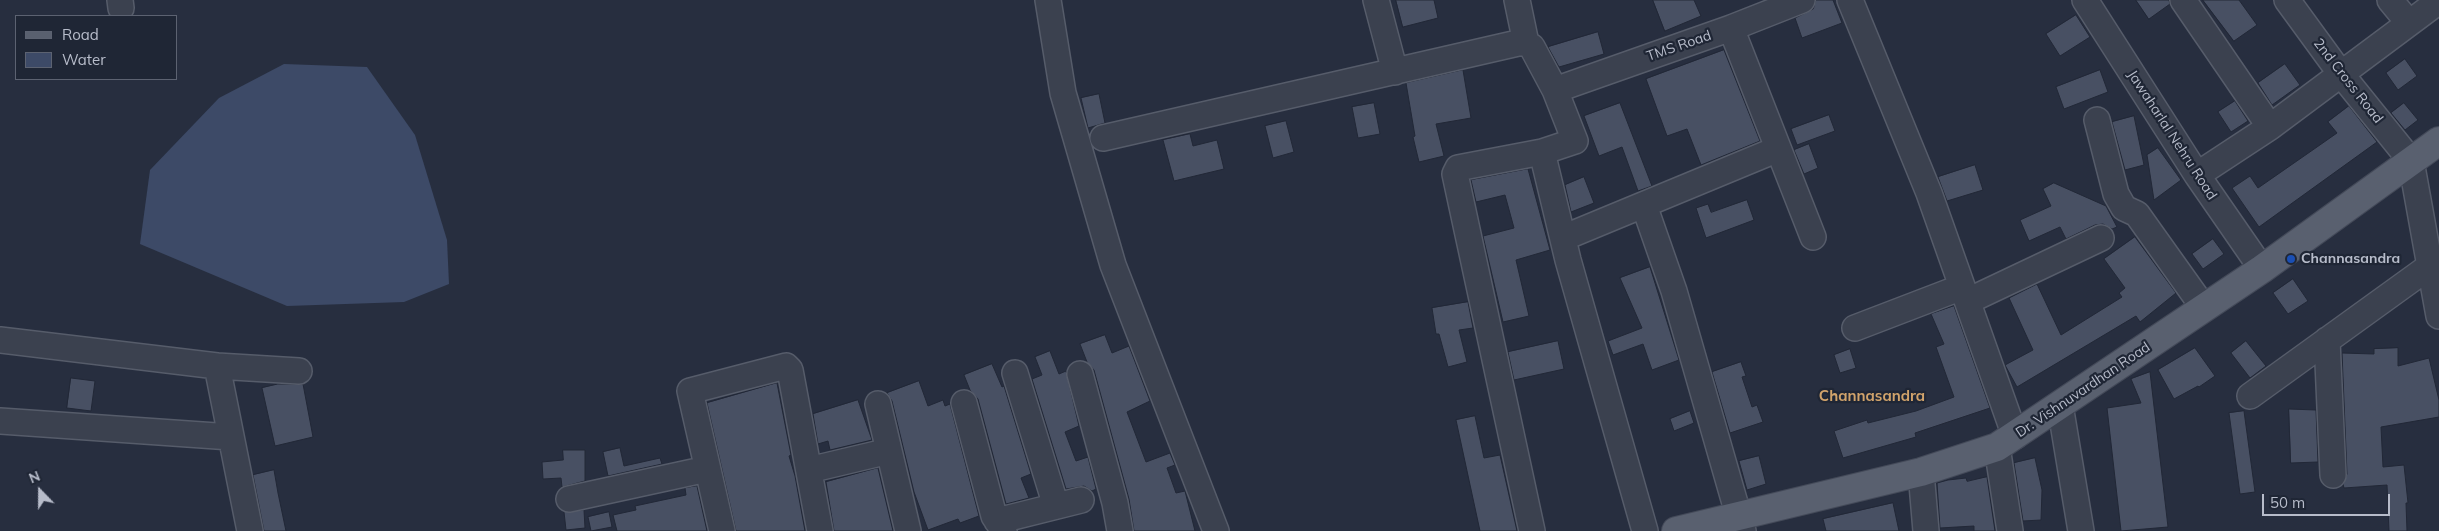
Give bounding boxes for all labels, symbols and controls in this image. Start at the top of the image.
legend [15,15,178,80]
text: Road [62,25,99,44]
street label: TMS Road [1645,27,1713,65]
street label: 2nd Cross Road [2310,35,2386,127]
text: Water [62,50,106,69]
street label: Jawaharlal Nehru Road [2124,67,2220,203]
place label: Channasandra [2301,251,2400,267]
marker: Channasandra [2285,253,2297,265]
street label: Dr. Vishnuvardhan Road [2013,339,2153,441]
district label: Channasandra [1819,387,1925,405]
north arrow [15,466,65,516]
text: N [26,467,43,487]
scale bar [2264,484,2392,516]
text: 50 m [2270,493,2305,512]

